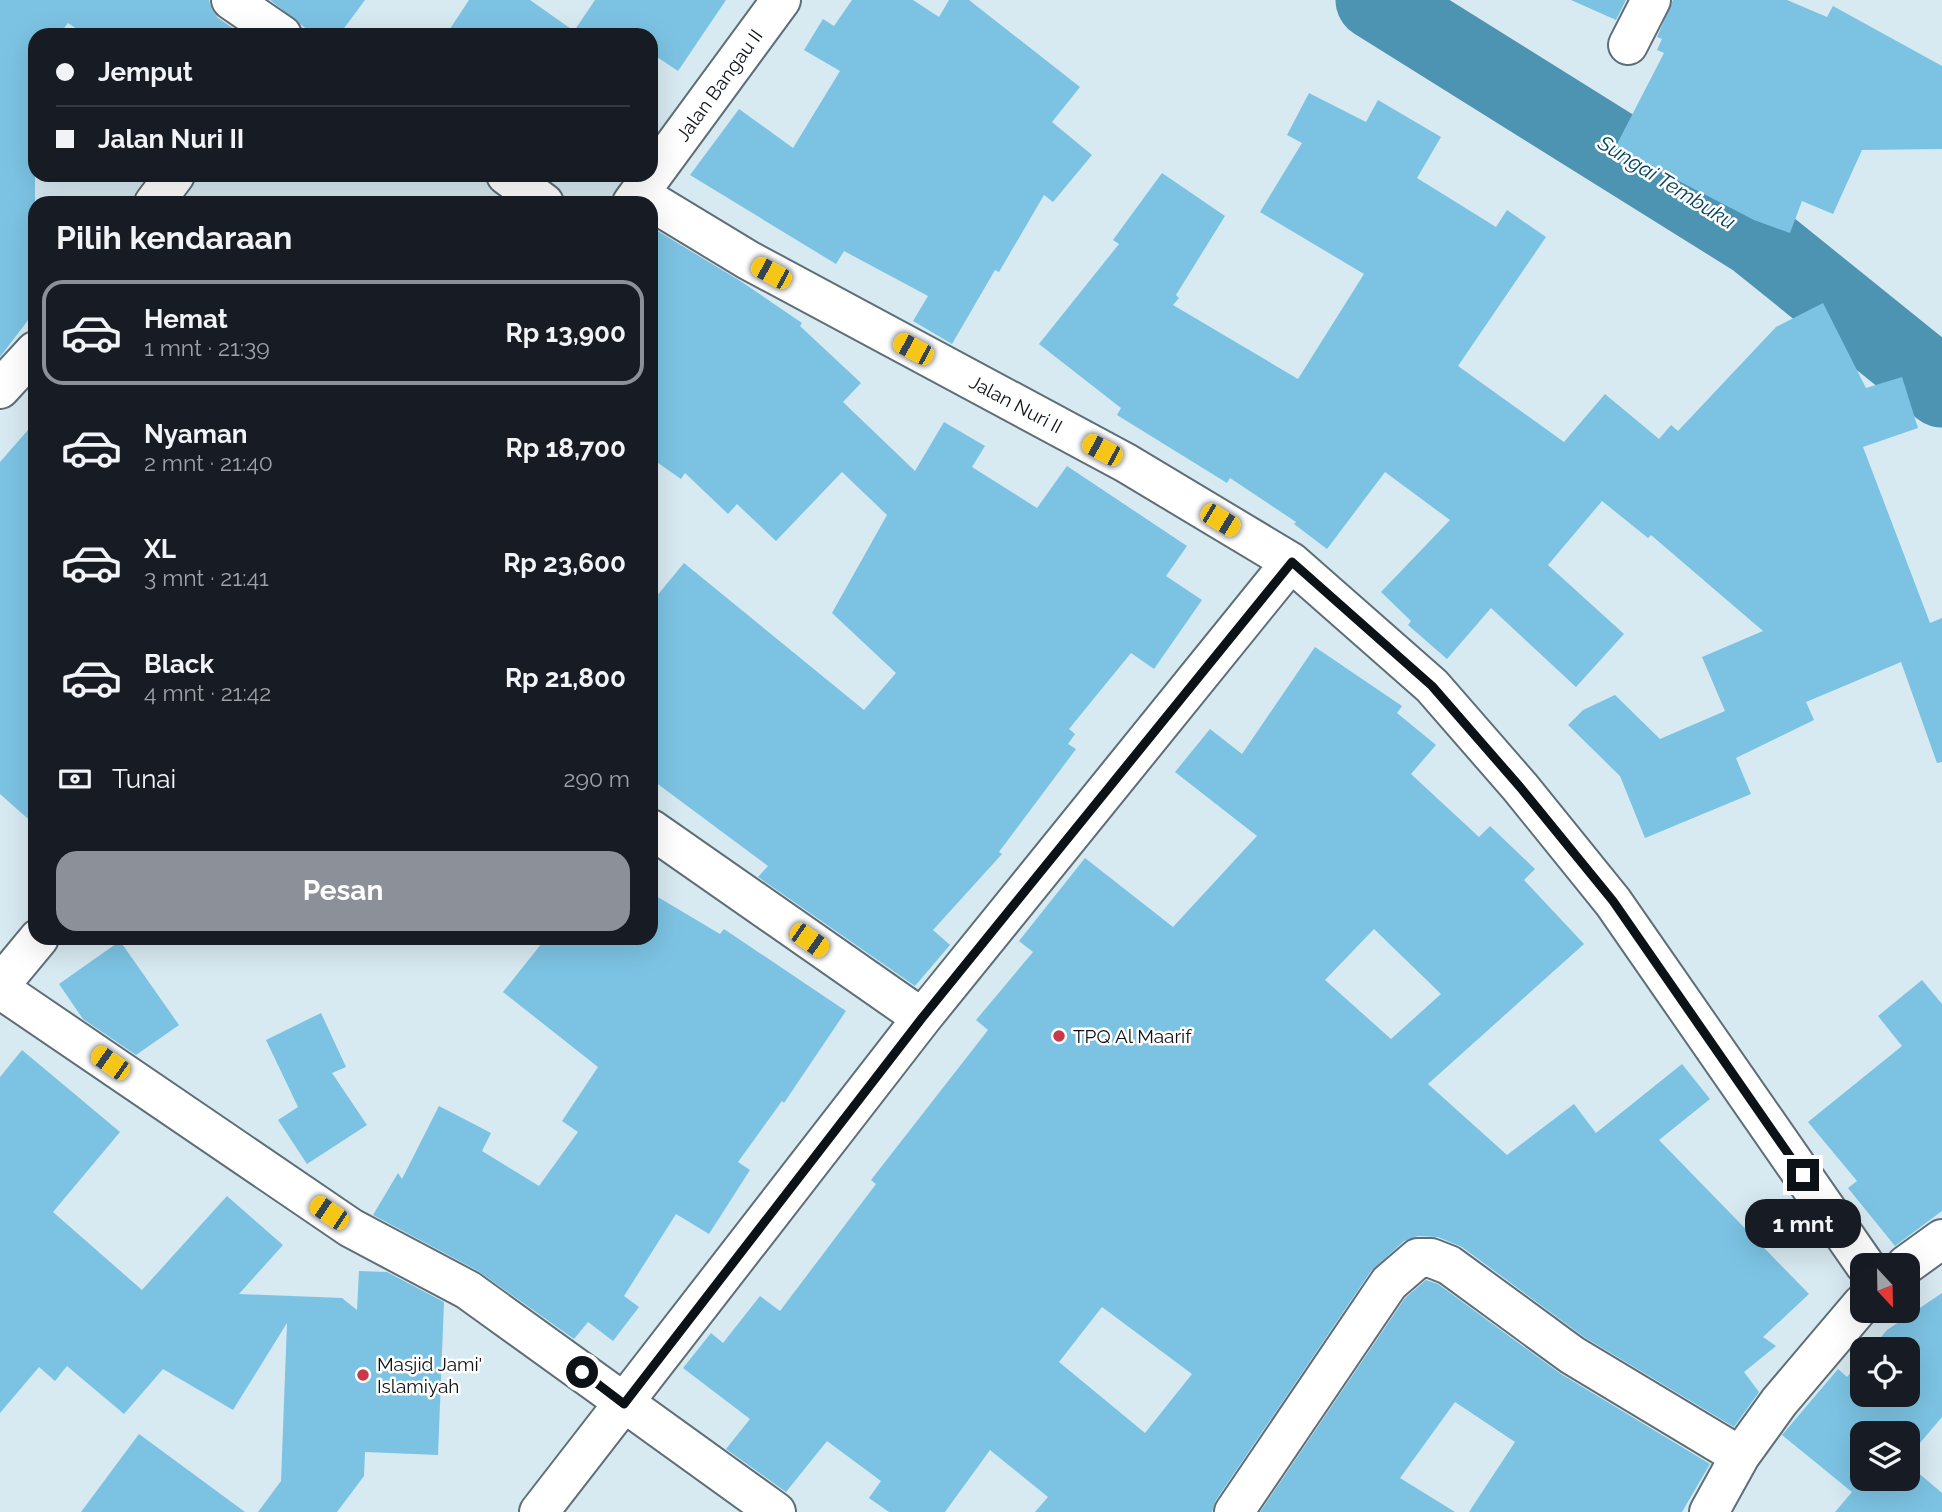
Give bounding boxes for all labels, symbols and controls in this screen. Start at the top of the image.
street label: Jalan Bangau II [671,25,767,145]
text: Jemput [98,57,193,87]
text: Jalan Nuri II [98,124,244,154]
water label: Sungai Tembuku [1593,129,1740,234]
text: Pilih kendaraan [56,219,292,256]
car [748,254,795,292]
icon: car [60,301,123,364]
text: Hemat [144,304,228,334]
text: Rp 13,900 [505,318,626,348]
car [890,330,937,368]
text: 1 mnt · 21:39 [144,334,270,361]
street label: Jalan Nuri II [966,370,1066,438]
icon: car [60,416,123,479]
text: Nyaman [144,419,248,449]
car [1079,431,1126,469]
text: Rp 18,700 [506,433,626,463]
text: 2 mnt · 21:40 [144,449,273,476]
car [1197,500,1244,540]
icon: car [60,531,123,594]
text: XL [144,534,176,564]
text: Rp 23,600 [503,548,626,578]
text: 3 mnt · 21:41 [144,564,269,591]
icon: car [60,646,123,709]
text: Black [144,649,214,679]
text: Rp 21,800 [505,663,626,693]
text: 4 mnt · 21:42 [144,679,271,706]
icon: cash [56,760,94,798]
text: Tunai [112,764,176,794]
text: 290 m [563,765,630,792]
button: Pesan [56,851,630,931]
car [786,919,833,961]
place label: TPQ Al Maarif [1073,1025,1192,1047]
marker: TPQ Al Maarif [1051,1028,1067,1044]
car [87,1042,134,1084]
route end [1787,1159,1819,1191]
car [306,1193,353,1233]
callout: 1 mnt [1745,1200,1861,1248]
text: 1 mnt [1773,1210,1833,1237]
north arrow [1850,1253,1920,1323]
map controls [1850,1253,1920,1491]
button: locate [1850,1337,1920,1407]
place label: Masjid Jami' Islamiyah [377,1353,482,1397]
route start [566,1356,598,1388]
marker: Masjid Jami' Islamiyah [355,1367,371,1383]
button: layers [1850,1421,1920,1491]

